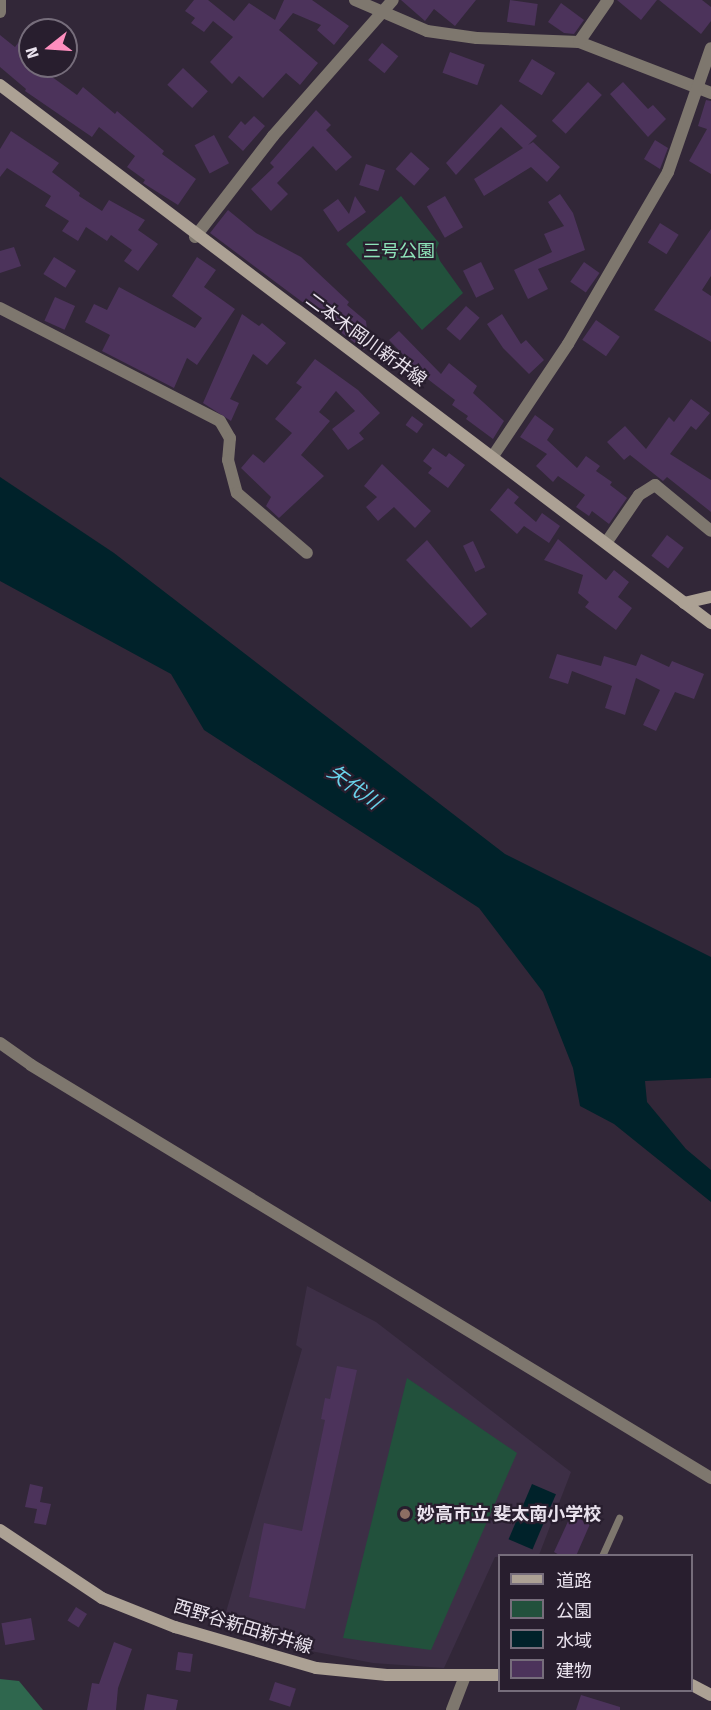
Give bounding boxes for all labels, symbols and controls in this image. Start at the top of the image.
north arrow [18,18,78,78]
text: N [22,45,43,61]
park label: 三号公園 [363,240,435,262]
street label: 二本木岡川新井線 [301,289,431,391]
water label: 矢代川 [323,760,385,814]
place label: 妙高市立 斐太南小学校 [417,1503,601,1525]
marker: 妙高市立 斐太南小学校 [398,1507,412,1521]
legend [498,1554,693,1692]
text: 道路 [556,1570,592,1592]
street label: 西野谷新田新井線 [171,1596,315,1658]
text: 公園 [556,1600,592,1622]
text: 水域 [556,1630,592,1652]
text: 建物 [556,1660,592,1682]

